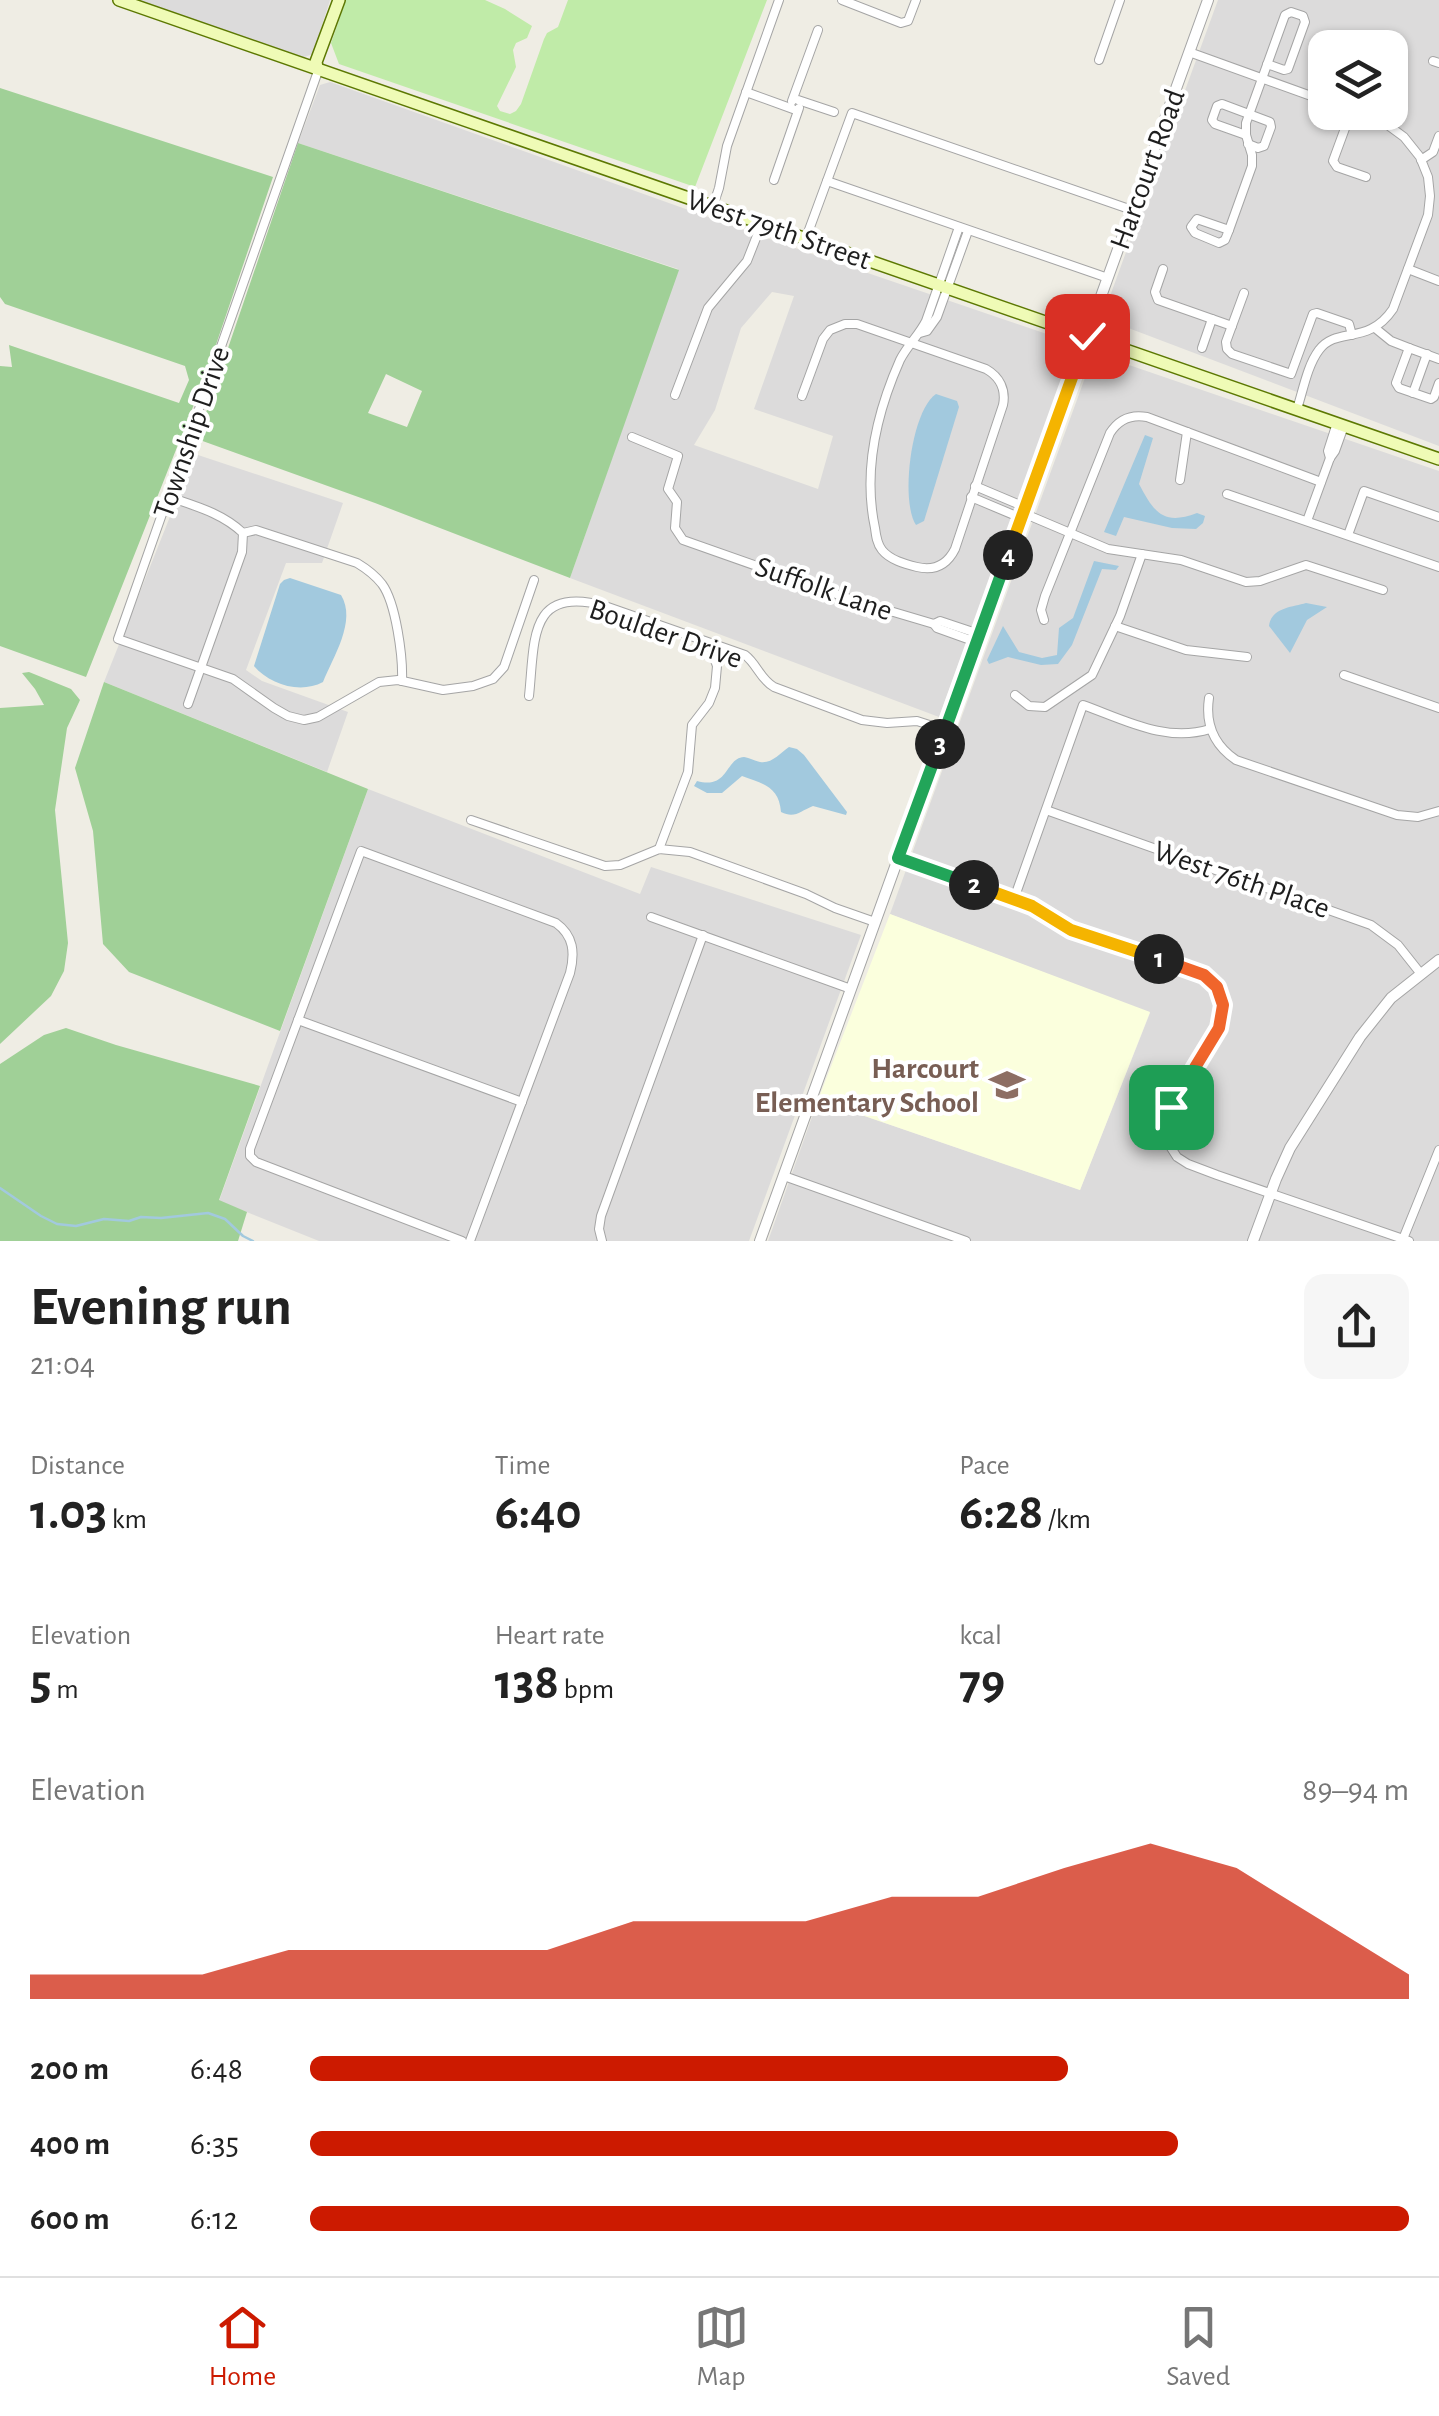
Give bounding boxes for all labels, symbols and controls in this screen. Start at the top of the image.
map controls [1308,30,1408,130]
button: layers [1308,30,1408,130]
street label: Harcourt Road [1105,85,1191,254]
street label: West 79th Street [683,184,875,276]
pin [1045,294,1130,379]
icon: check [1060,309,1115,364]
street label: Township Drive [149,343,235,522]
pin: 4 [983,530,1033,580]
text: 4 [1001,541,1015,569]
street label: Suffolk Lane [751,552,896,626]
street label: Boulder Drive [585,594,746,674]
pin: 3 [915,719,965,769]
text: 3 [934,730,946,758]
street label: West 76th Place [1150,836,1333,924]
pin: 2 [949,860,999,910]
text: 2 [967,871,981,899]
pin: 1 [1134,934,1184,984]
text: 1 [1154,945,1164,973]
place label: Harcourt Elementary School [755,1054,979,1118]
pin [1129,1065,1214,1150]
school or university icon: Harcourt Elementary School [988,1066,1026,1104]
icon: arrive [1144,1080,1199,1135]
button: share [1304,1274,1409,1379]
text: Evening run [30,1280,292,1335]
text: 21:04 [30,1348,95,1380]
text: Distance [30,1452,125,1480]
text: Time [495,1452,550,1480]
text: Pace [959,1452,1010,1480]
text: 1.03 [30,1488,107,1538]
text: 6:40 [495,1488,581,1538]
text: 6:28 [959,1488,1043,1538]
text: km [107,1506,147,1534]
text: /km [1043,1506,1091,1534]
text: Elevation [30,1622,131,1650]
text: Heart rate [495,1622,605,1650]
text: kcal [959,1622,1002,1650]
text: 5 [30,1658,52,1708]
text: 138 [495,1658,559,1708]
text: 79 [959,1658,1005,1708]
text: m [52,1676,79,1704]
text: bpm [559,1676,614,1704]
text: Elevation [30,1774,146,1806]
text: 89–94 m [1302,1774,1409,1806]
text: 200 m [30,2053,109,2085]
text: 6:48 [190,2053,243,2085]
text: 400 m [30,2128,110,2160]
text: 6:35 [190,2128,239,2160]
text: 600 m [30,2203,109,2235]
text: 6:12 [190,2203,238,2235]
tab: Home [209,2300,276,2394]
tab: Map [694,2300,749,2394]
tab: Saved [1166,2300,1230,2394]

